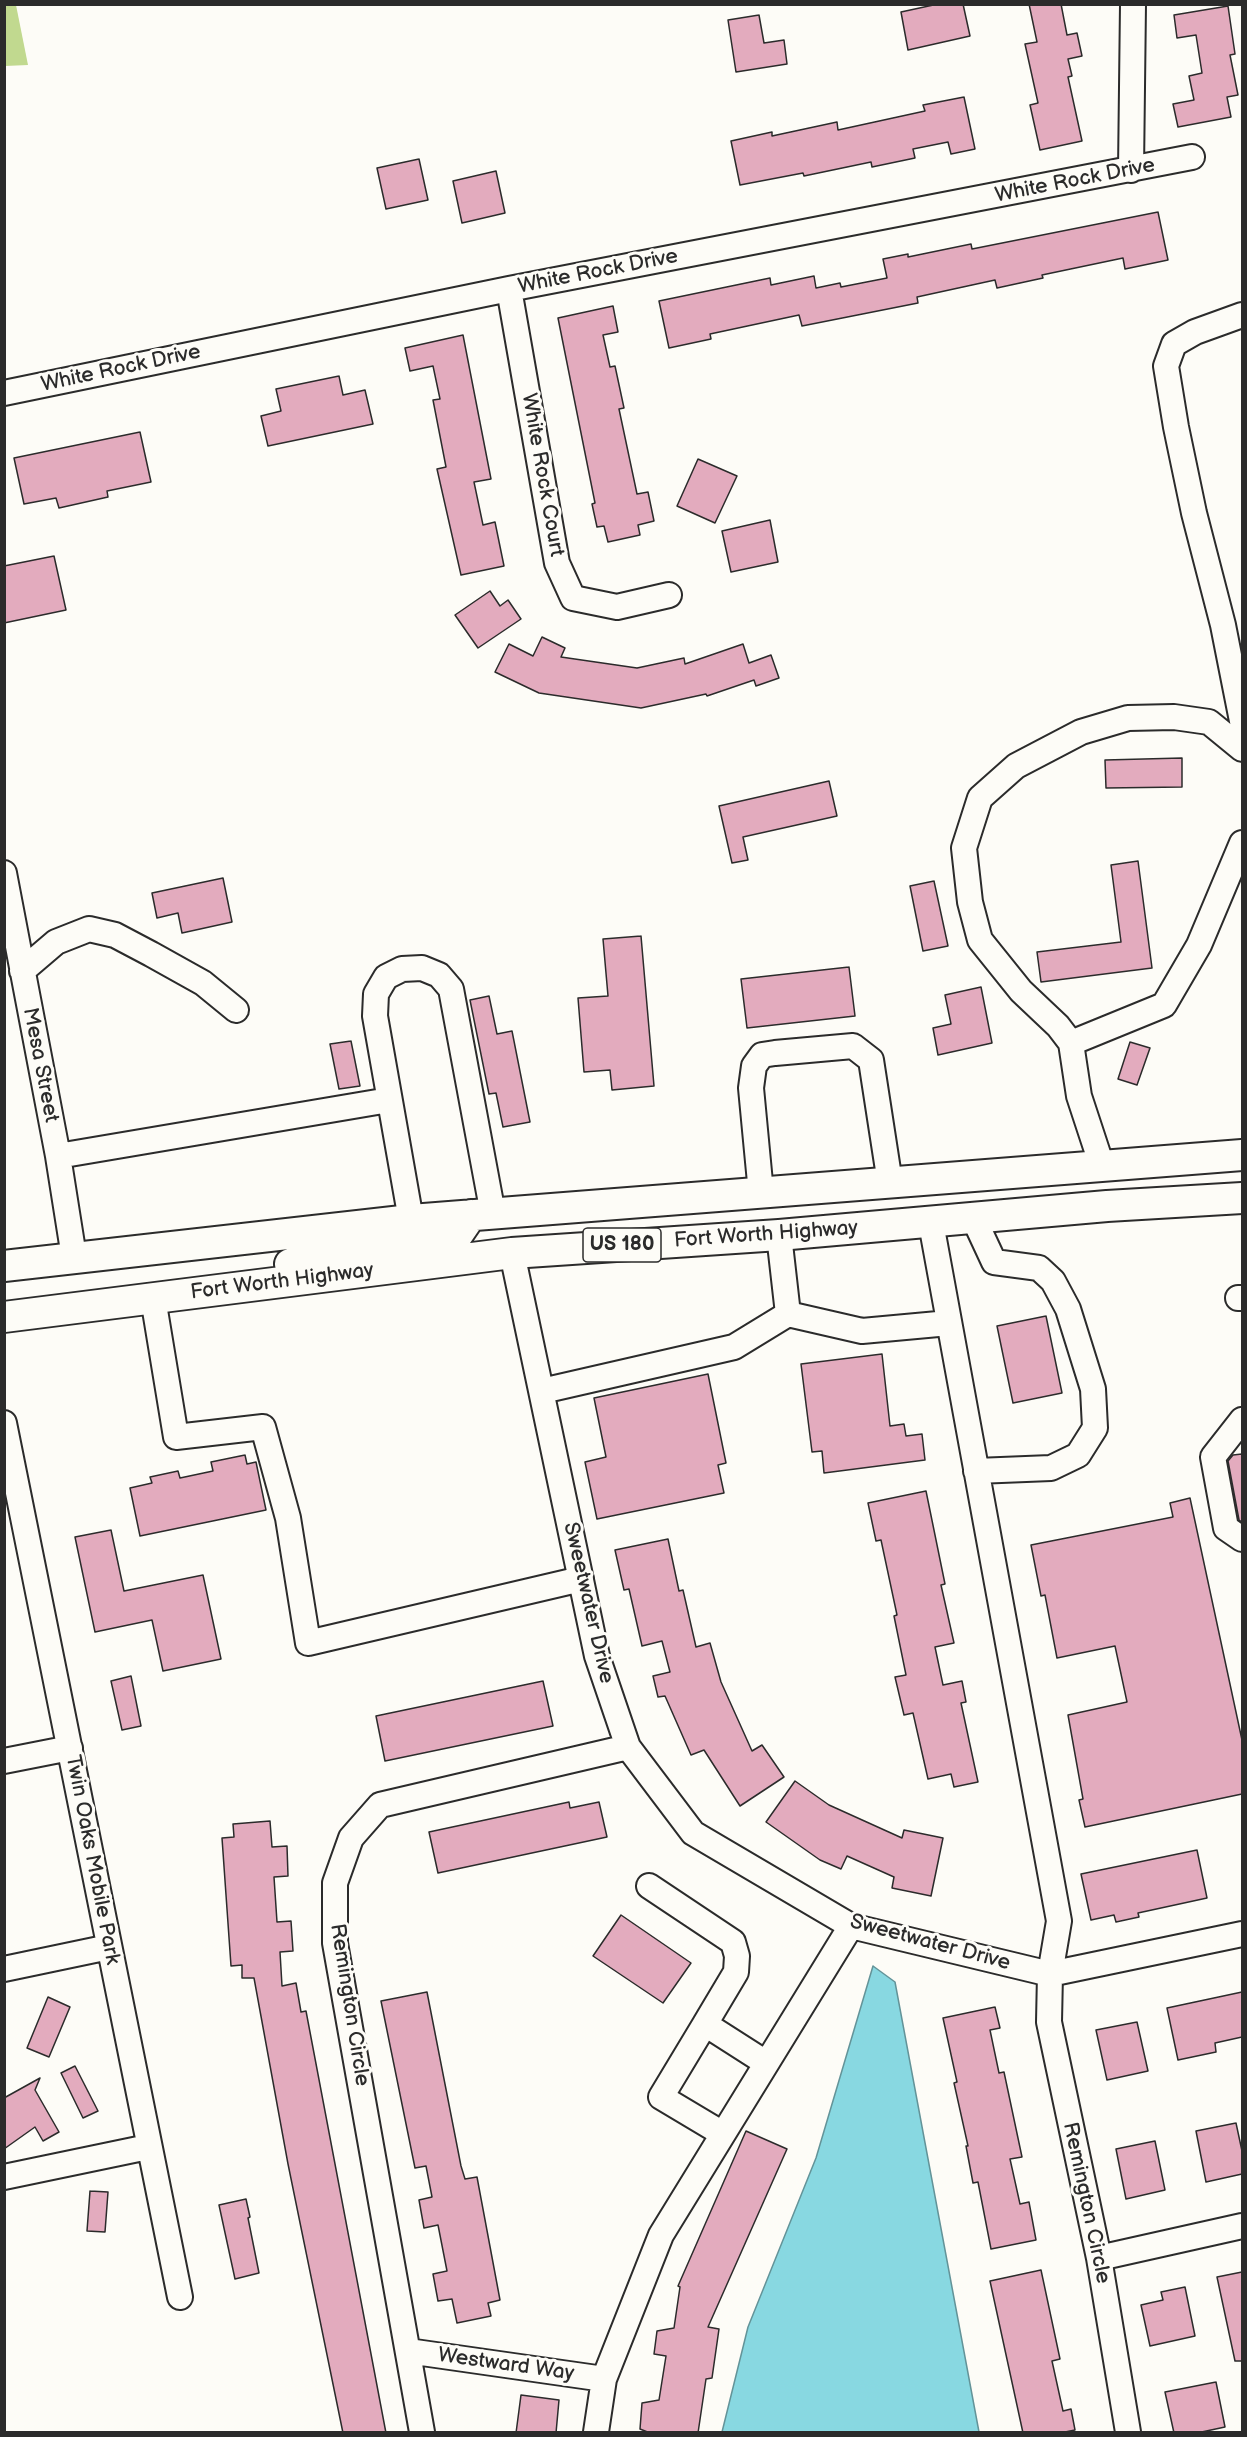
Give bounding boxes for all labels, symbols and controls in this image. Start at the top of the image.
street label: White Rock Drive [993,153,1157,209]
street label: White Rock Drive [516,244,680,300]
street label: White Rock Drive [39,340,203,398]
street label: White Rock Court [515,391,569,559]
street label: Mesa Street [17,1006,63,1124]
street label: Fort Worth Highway [673,1216,859,1254]
road number: US 180 [583,1228,661,1262]
street label: Fort Worth Highway [189,1258,375,1306]
street label: Sweetwater Drive [557,1520,619,1686]
street label: Twin Oaks Mobile Park [59,1753,125,1967]
street label: Sweetwater Drive [847,1910,1013,1976]
street label: Remington Circle [324,1922,374,2088]
street label: Remington Circle [1057,2120,1115,2286]
street label: Westward Way [436,2343,576,2387]

